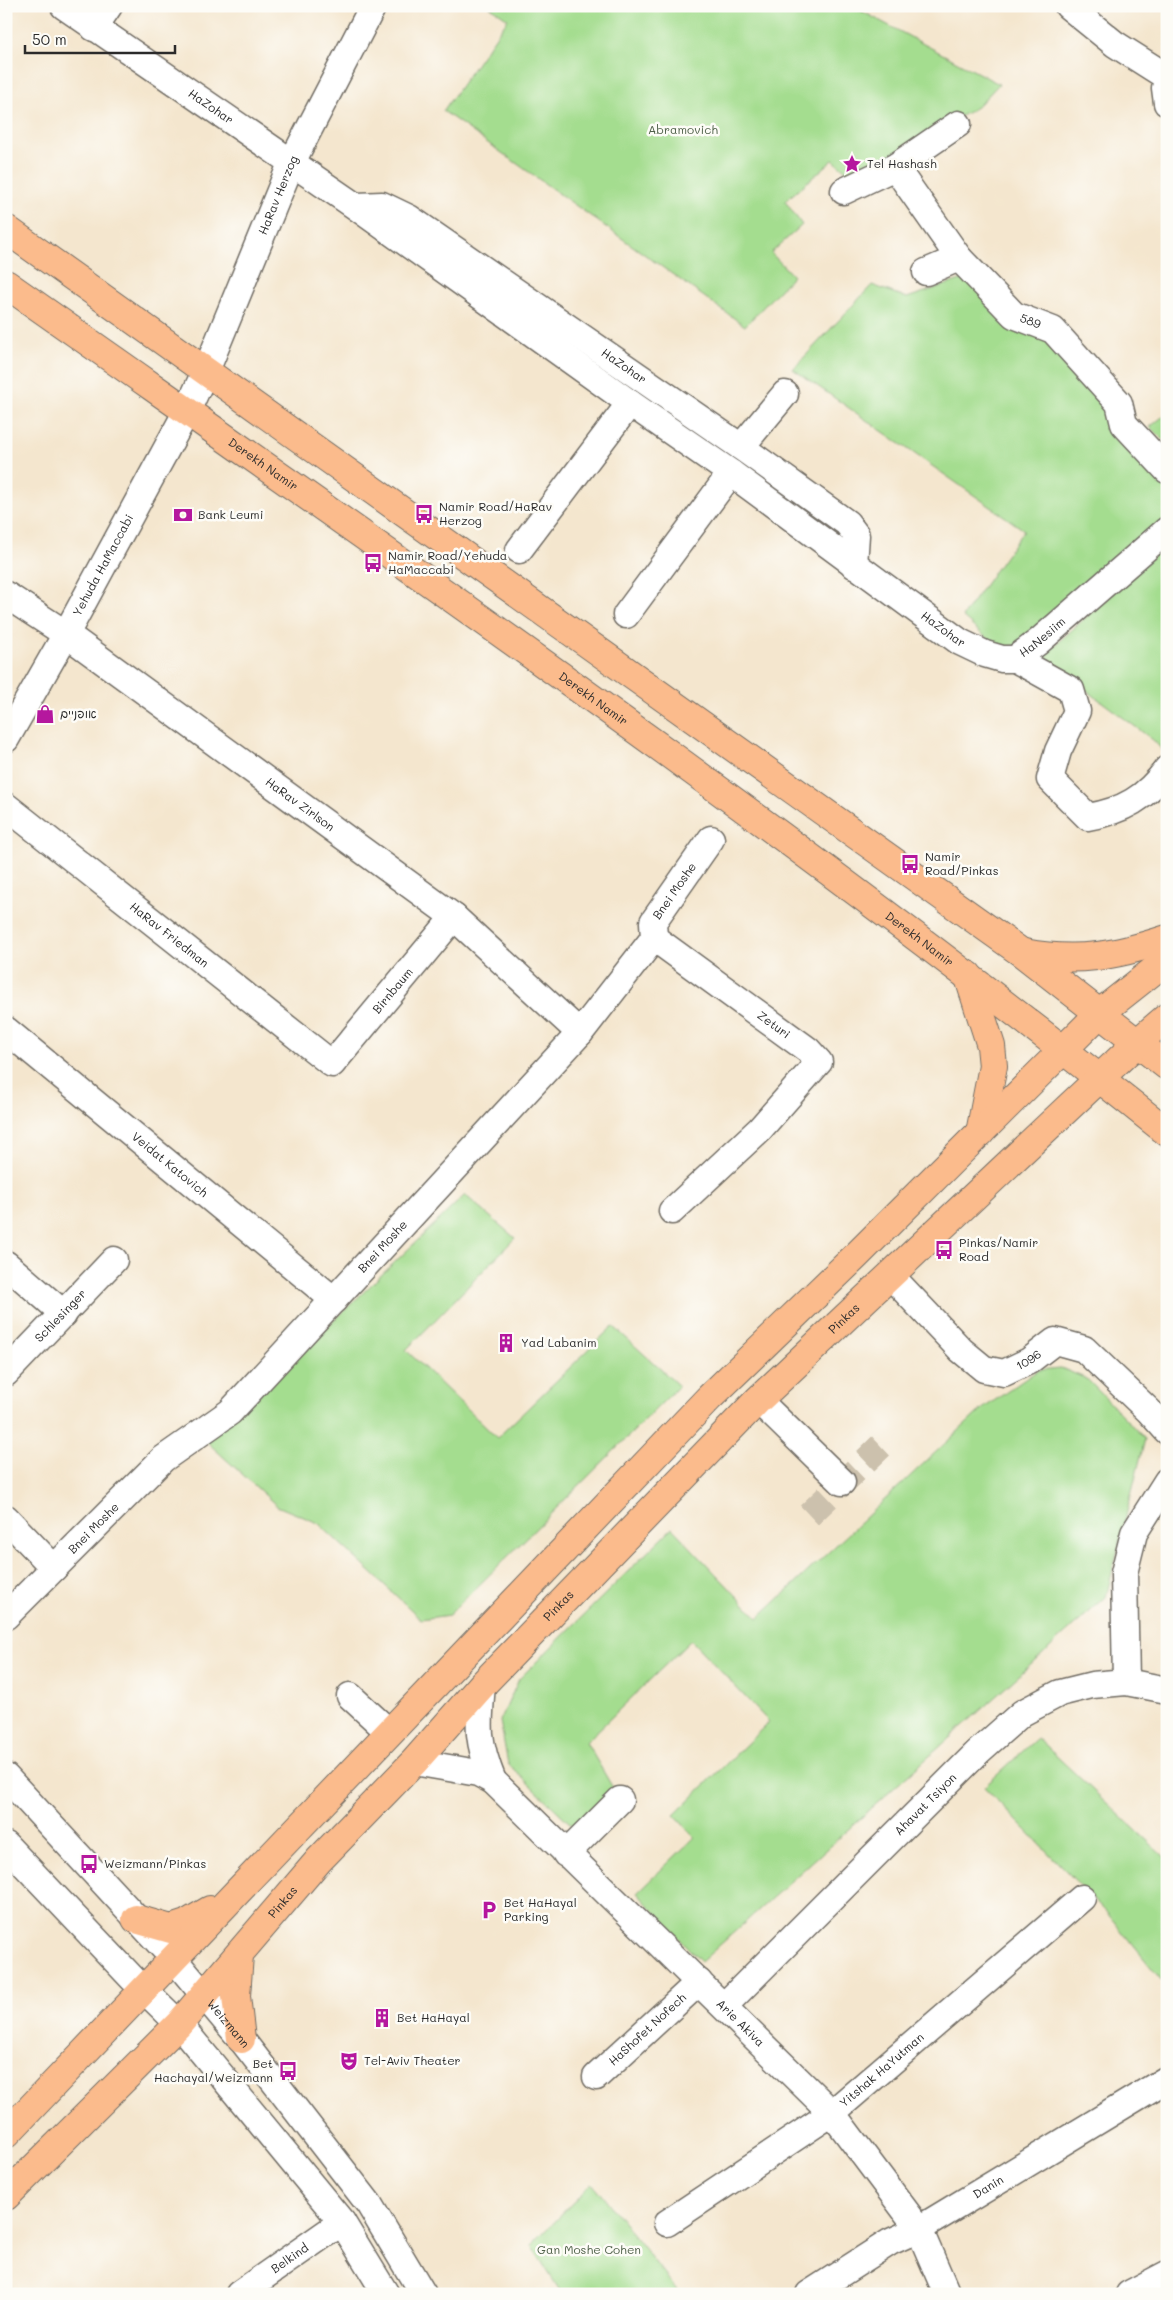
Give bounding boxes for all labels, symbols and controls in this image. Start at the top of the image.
scale bar [25,22,175,54]
text: 50 m [32,29,67,49]
street label: HaZohar [185,85,237,127]
park label: Abramovich [648,121,718,137]
street label: HaRav Herzog [254,152,301,237]
place icon: Tel Hashash [841,153,863,175]
place label: Tel Hashash [867,155,937,171]
street label: 589 [1018,309,1044,332]
street label: HaZohar [599,344,650,387]
street label: Derekh Namir [225,434,302,494]
place label: Namir Road/HaRav Herzog [439,498,552,528]
bus stop icon: Namir Road/HaRav Herzog [413,503,435,525]
bank icon: Bank Leumi [172,504,194,526]
place label: Bank Leumi [198,506,263,522]
street label: Yehuda HaMaccabi [68,511,136,619]
place label: Namir Road/Yehuda HaMaccabi [388,547,507,577]
bus stop icon: Namir Road/Yehuda HaMaccabi [362,552,384,574]
street label: HaZohar [918,607,968,650]
street label: HaNesiim [1016,613,1068,660]
street label: Derekh Namir [556,668,632,729]
shop icon: אופניים [34,703,56,725]
place label: אופניים [60,705,97,721]
street label: HaRav Zirlson [263,773,338,834]
place label: Namir Road/Pinkas [925,848,999,878]
bus stop icon: Namir Road/Pinkas [899,853,921,875]
street label: Bnei Moshe [648,859,699,922]
street label: HaRav Friedman [127,898,213,971]
street label: Derekh Namir [882,907,957,969]
street label: Birnbaum [368,964,416,1016]
street label: Zeturi [755,1007,794,1042]
street label: Veidat Katovich [129,1128,212,1200]
street label: Bnei Moshe [354,1216,410,1276]
place label: Pinkas/Namir Road [959,1234,1038,1264]
bus stop icon: Pinkas/Namir Road [933,1239,955,1261]
street label: Schlesinger [31,1285,89,1345]
street label: Pinkas [824,1299,863,1337]
building icon: Yad Labanim [495,1332,517,1354]
place label: Yad Labanim [521,1334,597,1350]
street label: 1096 [1013,1345,1044,1373]
street label: Bnei Moshe [64,1499,122,1557]
street label: Pinkas [539,1586,577,1624]
street label: Ahavat Tsiyon [890,1769,959,1838]
bus stop icon: Weizmann/Pinkas [78,1853,100,1875]
place label: Weizmann/Pinkas [104,1855,206,1871]
street label: Pinkas [264,1882,300,1921]
place label: Bet HaHayal Parking [504,1894,577,1924]
parking icon: Bet HaHayal Parking [478,1899,500,1921]
street label: HaShofet Nofech [605,1989,689,2069]
street label: Weizmann [204,1995,254,2051]
street label: Arie Akiva [713,1995,769,2050]
building icon: Bet HaHayal [371,2007,393,2029]
place label: Bet HaHayal [397,2009,470,2025]
street label: Yitshak HaYutman [836,2029,927,2110]
theatre icon: Tel-Aviv Theater [338,2050,360,2072]
place label: Tel-Aviv Theater [364,2052,461,2068]
place label: Bet Hachayal/Weizmann [154,2055,273,2085]
bus stop icon: Bet Hachayal/Weizmann [277,2060,299,2082]
street label: Danin [970,2171,1006,2202]
street label: Belkind [267,2239,311,2276]
park label: Gan Moshe Cohen [537,2241,641,2257]

